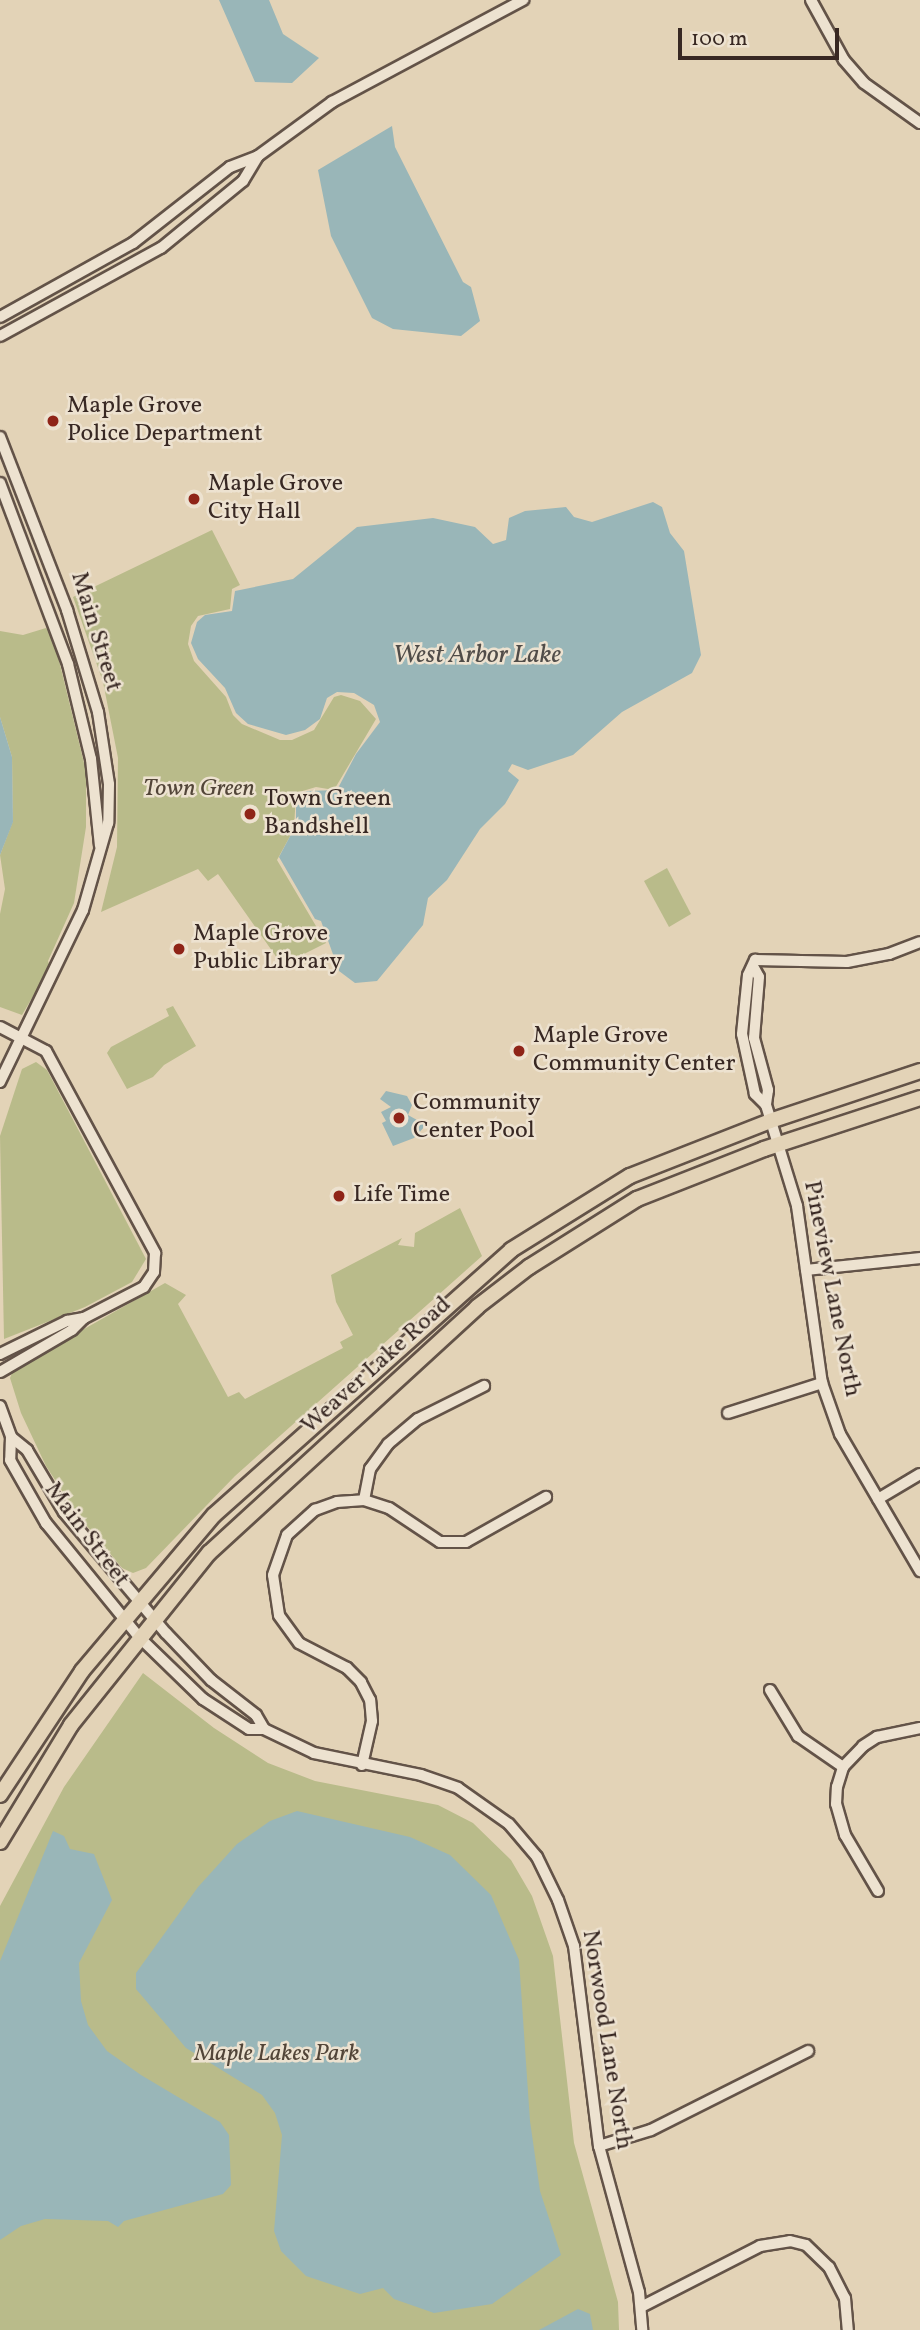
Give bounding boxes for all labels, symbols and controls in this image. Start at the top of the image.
scale bar [682,14,843,58]
text: 100 m [691,25,748,54]
place label: Maple Grove Police Department [67,393,263,449]
marker: Maple Grove Police Department [45,413,61,429]
place label: Maple Grove City Hall [208,471,343,527]
marker: Maple Grove City Hall [186,491,202,507]
street label: Main Street [63,569,127,695]
water label: West Arbor Lake [393,640,561,672]
park label: Town Green [143,776,255,804]
place label: Town Green Bandshell [264,786,391,842]
marker: Town Green Bandshell [242,806,258,822]
place label: Maple Grove Public Library [193,921,342,977]
marker: Maple Grove Public Library [171,941,187,957]
place label: Maple Grove Community Center [533,1023,736,1079]
marker: Maple Grove Community Center [511,1043,527,1059]
place label: Community Center Pool [413,1090,540,1146]
marker: Community Center Pool [391,1110,407,1126]
street label: Pineview Lane North [796,1178,866,1400]
place label: Life Time [353,1182,451,1210]
marker: Life Time [331,1188,347,1204]
street label: Weaver Lake Road [296,1291,458,1441]
street label: Main Street [37,1477,135,1593]
street label: Norwood Lane North [574,1928,638,2152]
park label: Maple Lakes Park [195,2041,359,2069]

